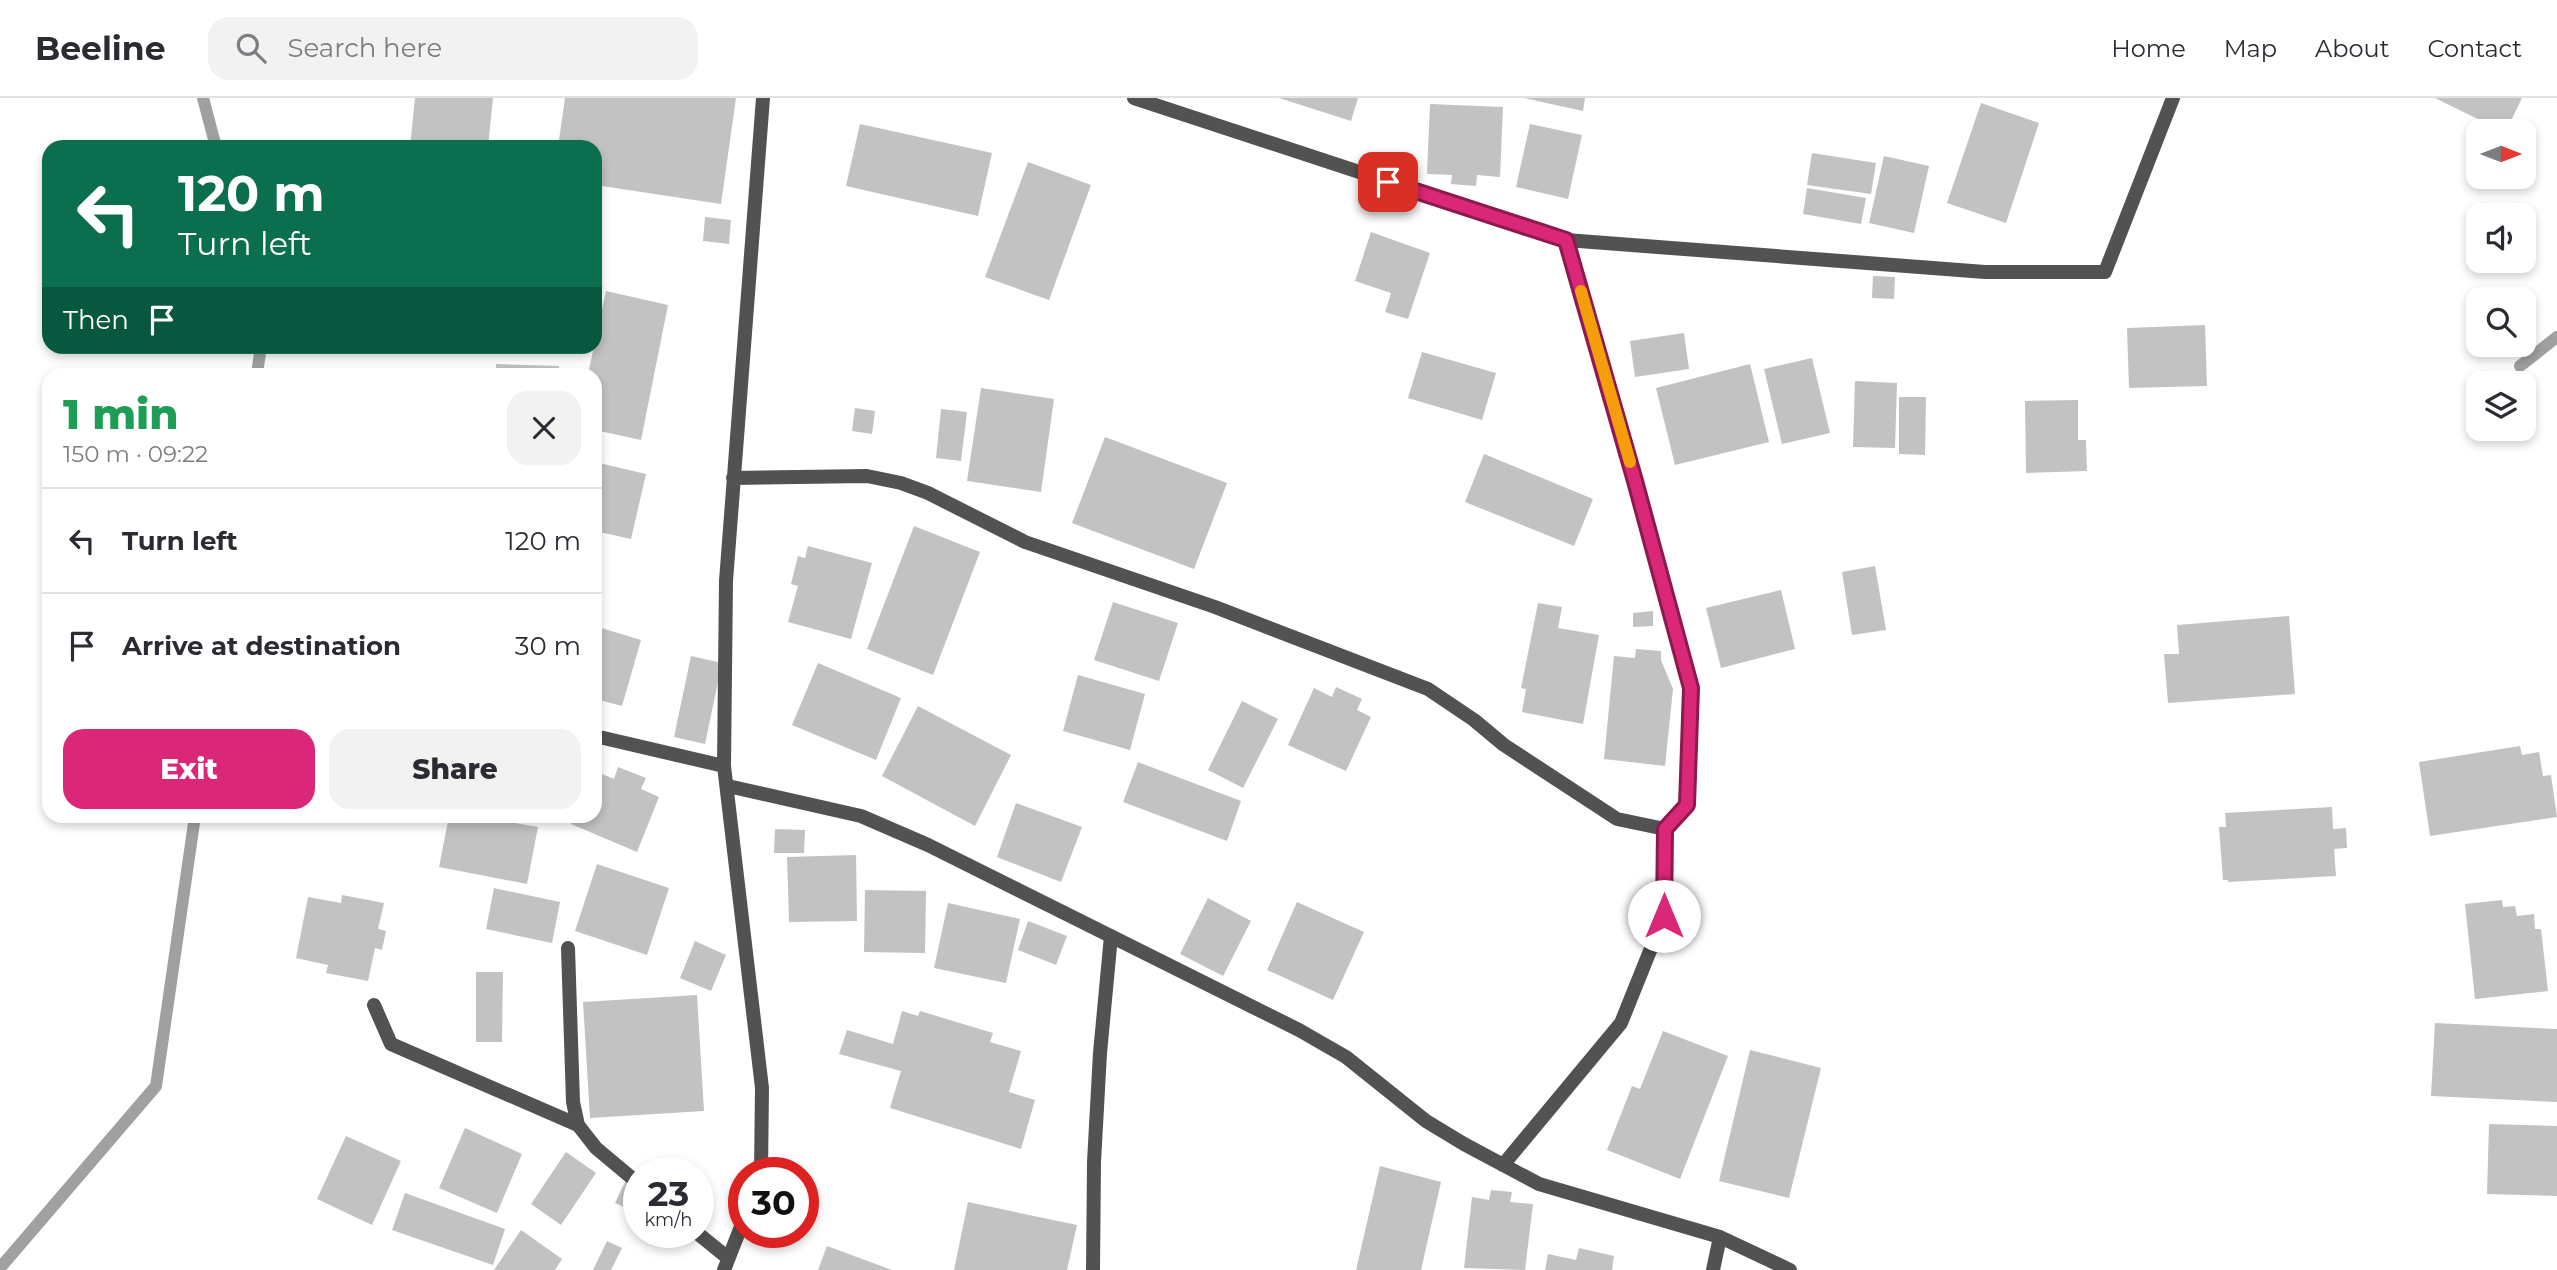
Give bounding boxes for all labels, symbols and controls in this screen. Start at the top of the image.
search box [208,17,698,80]
text: Beeline [35,28,166,68]
icon: search [232,29,270,67]
text: Search here [288,32,442,64]
text: Home [2111,34,2186,63]
text: Map [2224,34,2277,63]
text: About [2315,34,2389,63]
text: Contact [2427,34,2522,63]
north arrow [2466,119,2536,189]
map controls [2466,119,2536,441]
pin [1358,152,1418,212]
icon: arrive [1369,163,1407,201]
text: 120 m [178,164,325,223]
icon: left [63,168,154,259]
button: sound [2466,203,2536,273]
text: Turn left [178,224,312,263]
button: search [2466,287,2536,357]
icon: arrive [143,301,181,339]
text: Then [63,304,129,336]
button: layers [2466,371,2536,441]
text: 1 min [63,388,179,440]
button: close [507,391,581,465]
text: 150 m · 09:22 [63,440,208,468]
icon: left [63,522,101,560]
text: Turn left [122,525,238,557]
text: 120 m [505,525,581,557]
icon: arrive [63,627,101,665]
text: Arrive at destination [122,630,401,662]
text: 30 m [515,630,581,662]
button: Exit [63,729,315,809]
button: Share [329,729,581,809]
position arrow [1627,879,1701,953]
speed limit sign: 30 [728,1157,819,1248]
text: 23 [648,1172,689,1215]
text: km/h [644,1209,693,1231]

